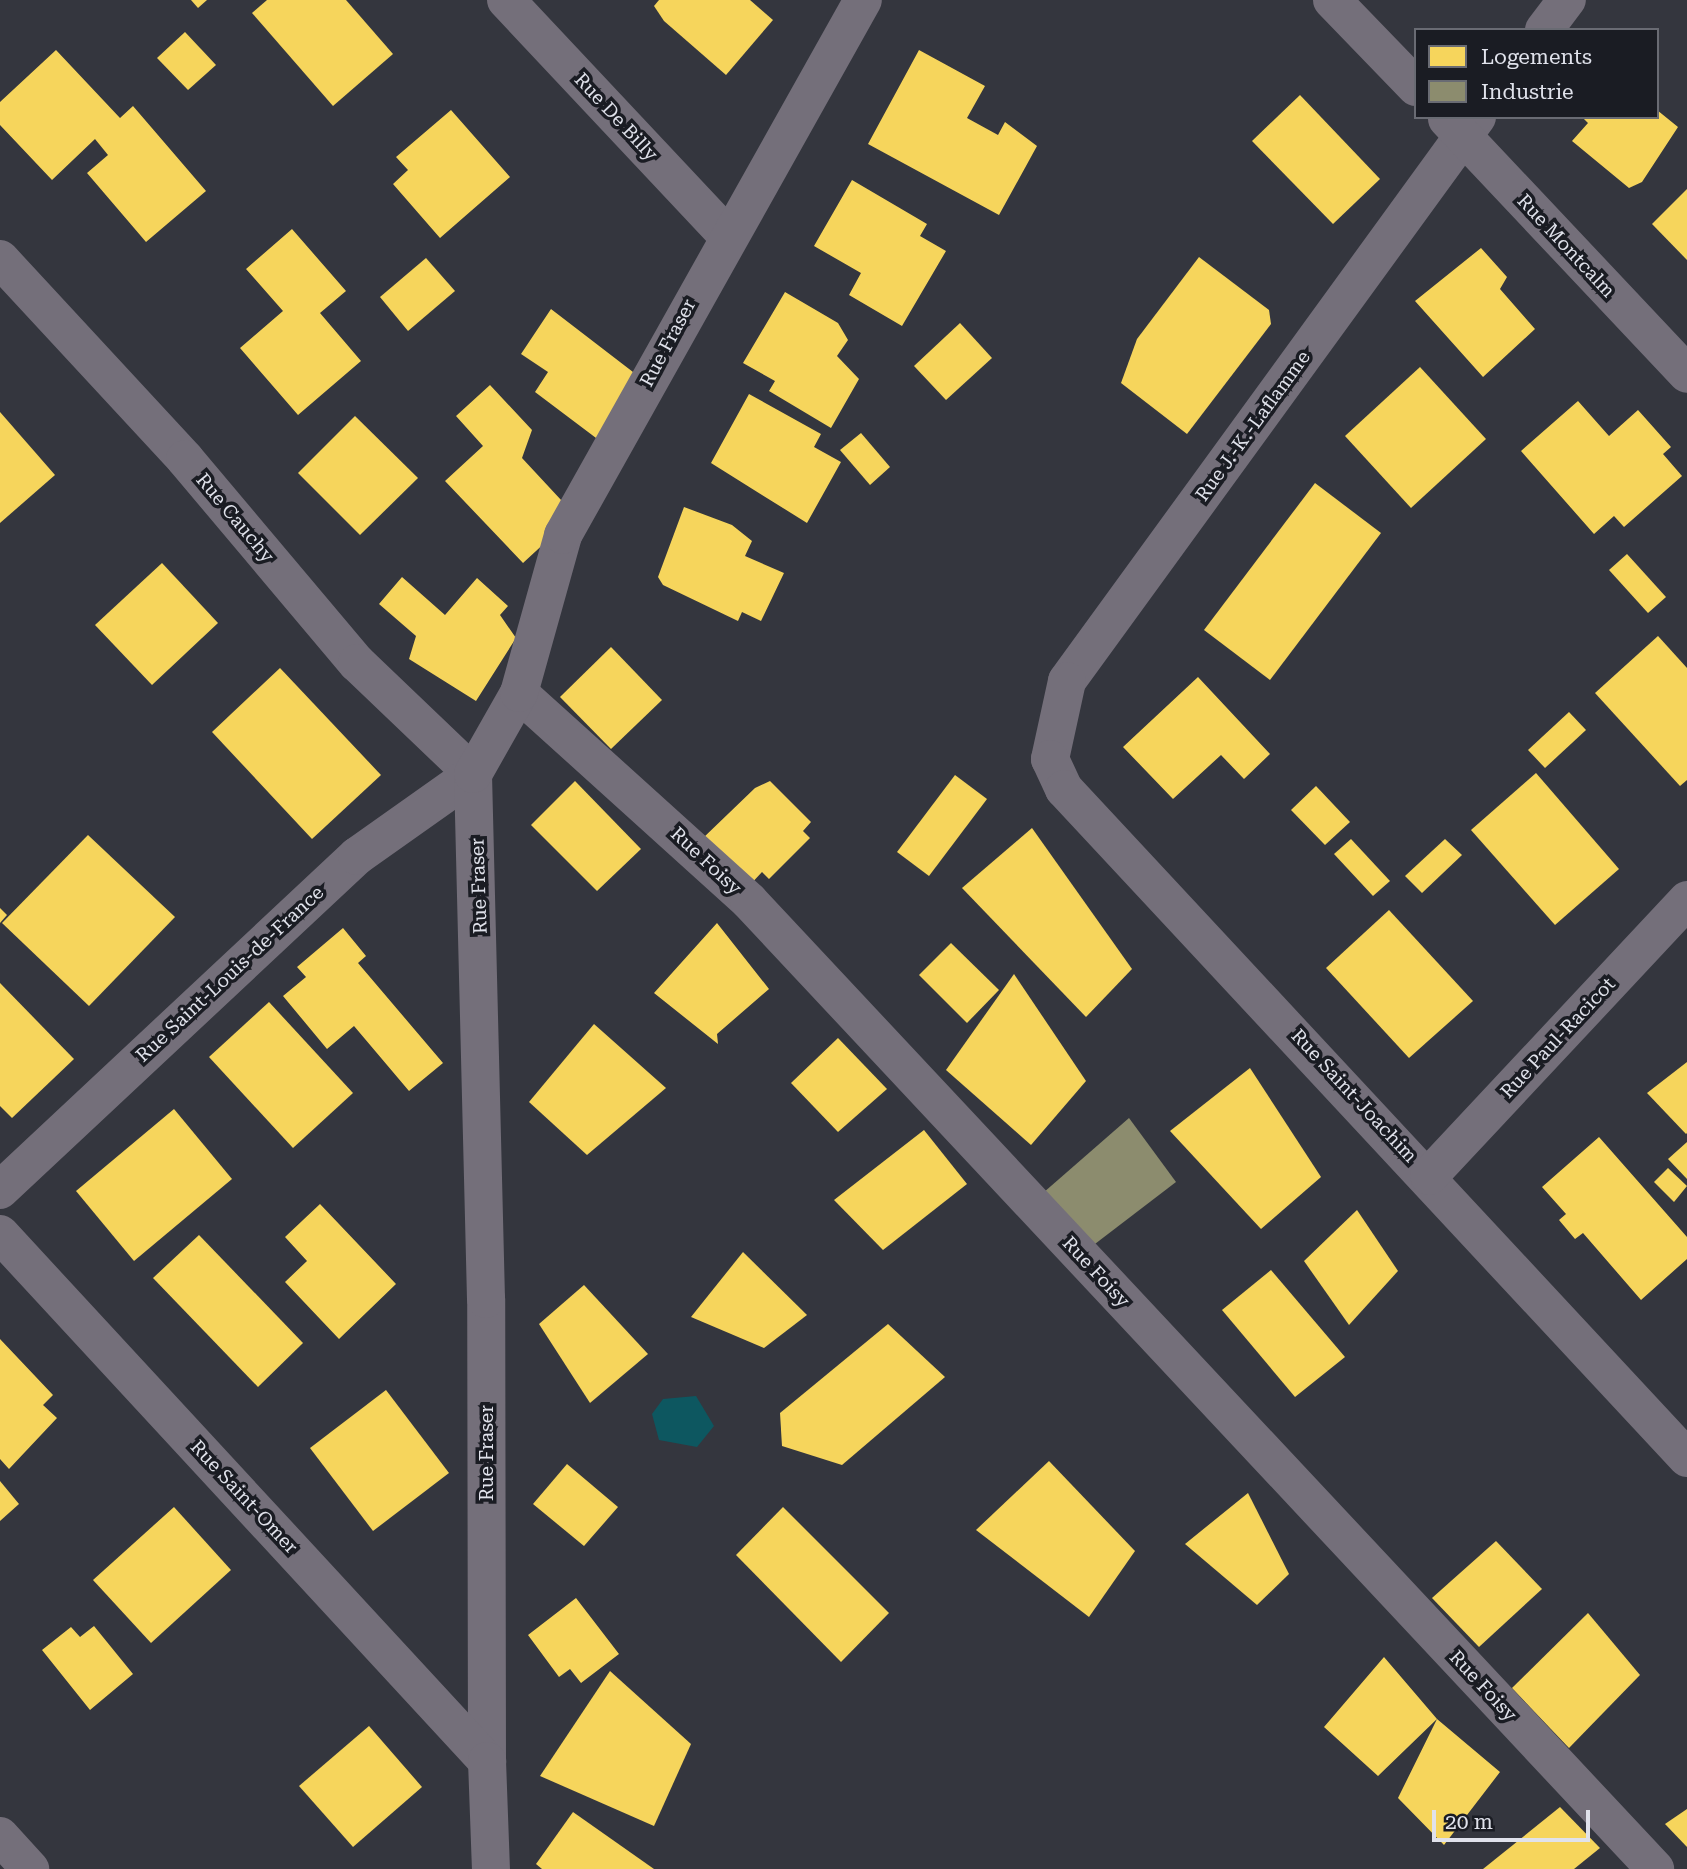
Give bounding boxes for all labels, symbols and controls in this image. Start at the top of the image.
legend [1414,28,1659,119]
text: Logements [1481,45,1592,69]
street label: Rue De Billy [570,68,662,166]
text: Industrie [1481,80,1574,104]
street label: Rue Montcalm [1512,190,1620,302]
street label: Rue Fraser [635,295,701,391]
street label: Rue J.-K.-Laflamme [1191,346,1315,506]
street label: Rue Cauchy [191,469,279,567]
street label: Rue Foisy [666,823,746,899]
street label: Rue Fraser [466,838,492,934]
street label: Rue Saint-Louis-de-France [131,881,329,1067]
street label: Rue Paul-Racicot [1496,973,1620,1103]
street label: Rue Saint-Joachim [1286,1025,1422,1167]
street label: Rue Foisy [1058,1232,1134,1312]
street label: Rue Fraser [476,1405,498,1501]
street label: Rue Saint-Omer [186,1436,302,1558]
street label: Rue Foisy [1445,1646,1521,1726]
scale bar [1435,1796,1592,1840]
text: 20 m [1445,1810,1493,1834]

